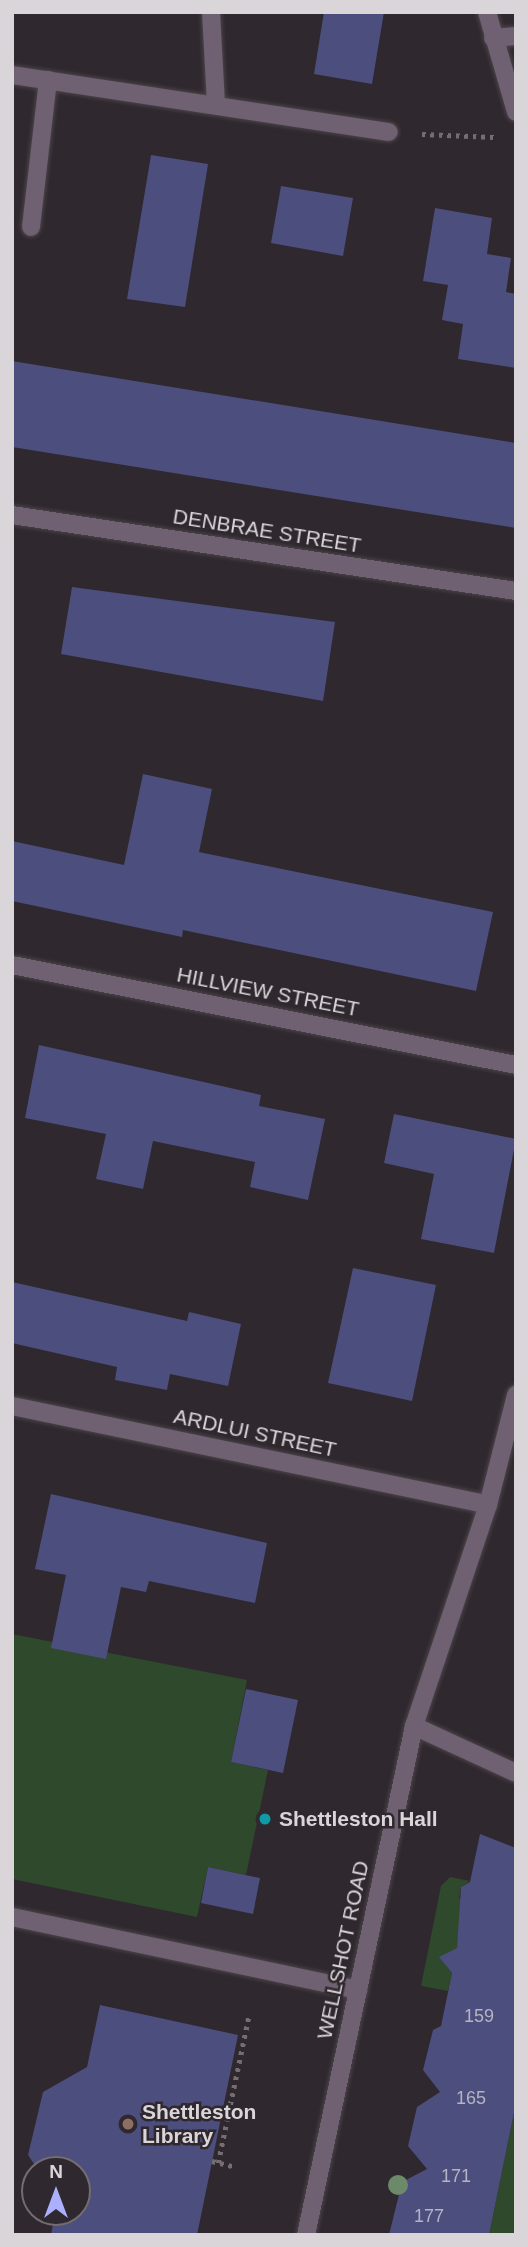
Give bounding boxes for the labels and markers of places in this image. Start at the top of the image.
place label: Shettleston Hall [279,1806,438,1832]
marker: Shettleston Hall [257,1811,273,1827]
place label: Shettleston Library [142,2099,256,2149]
marker: Shettleston Library [120,2116,136,2132]

